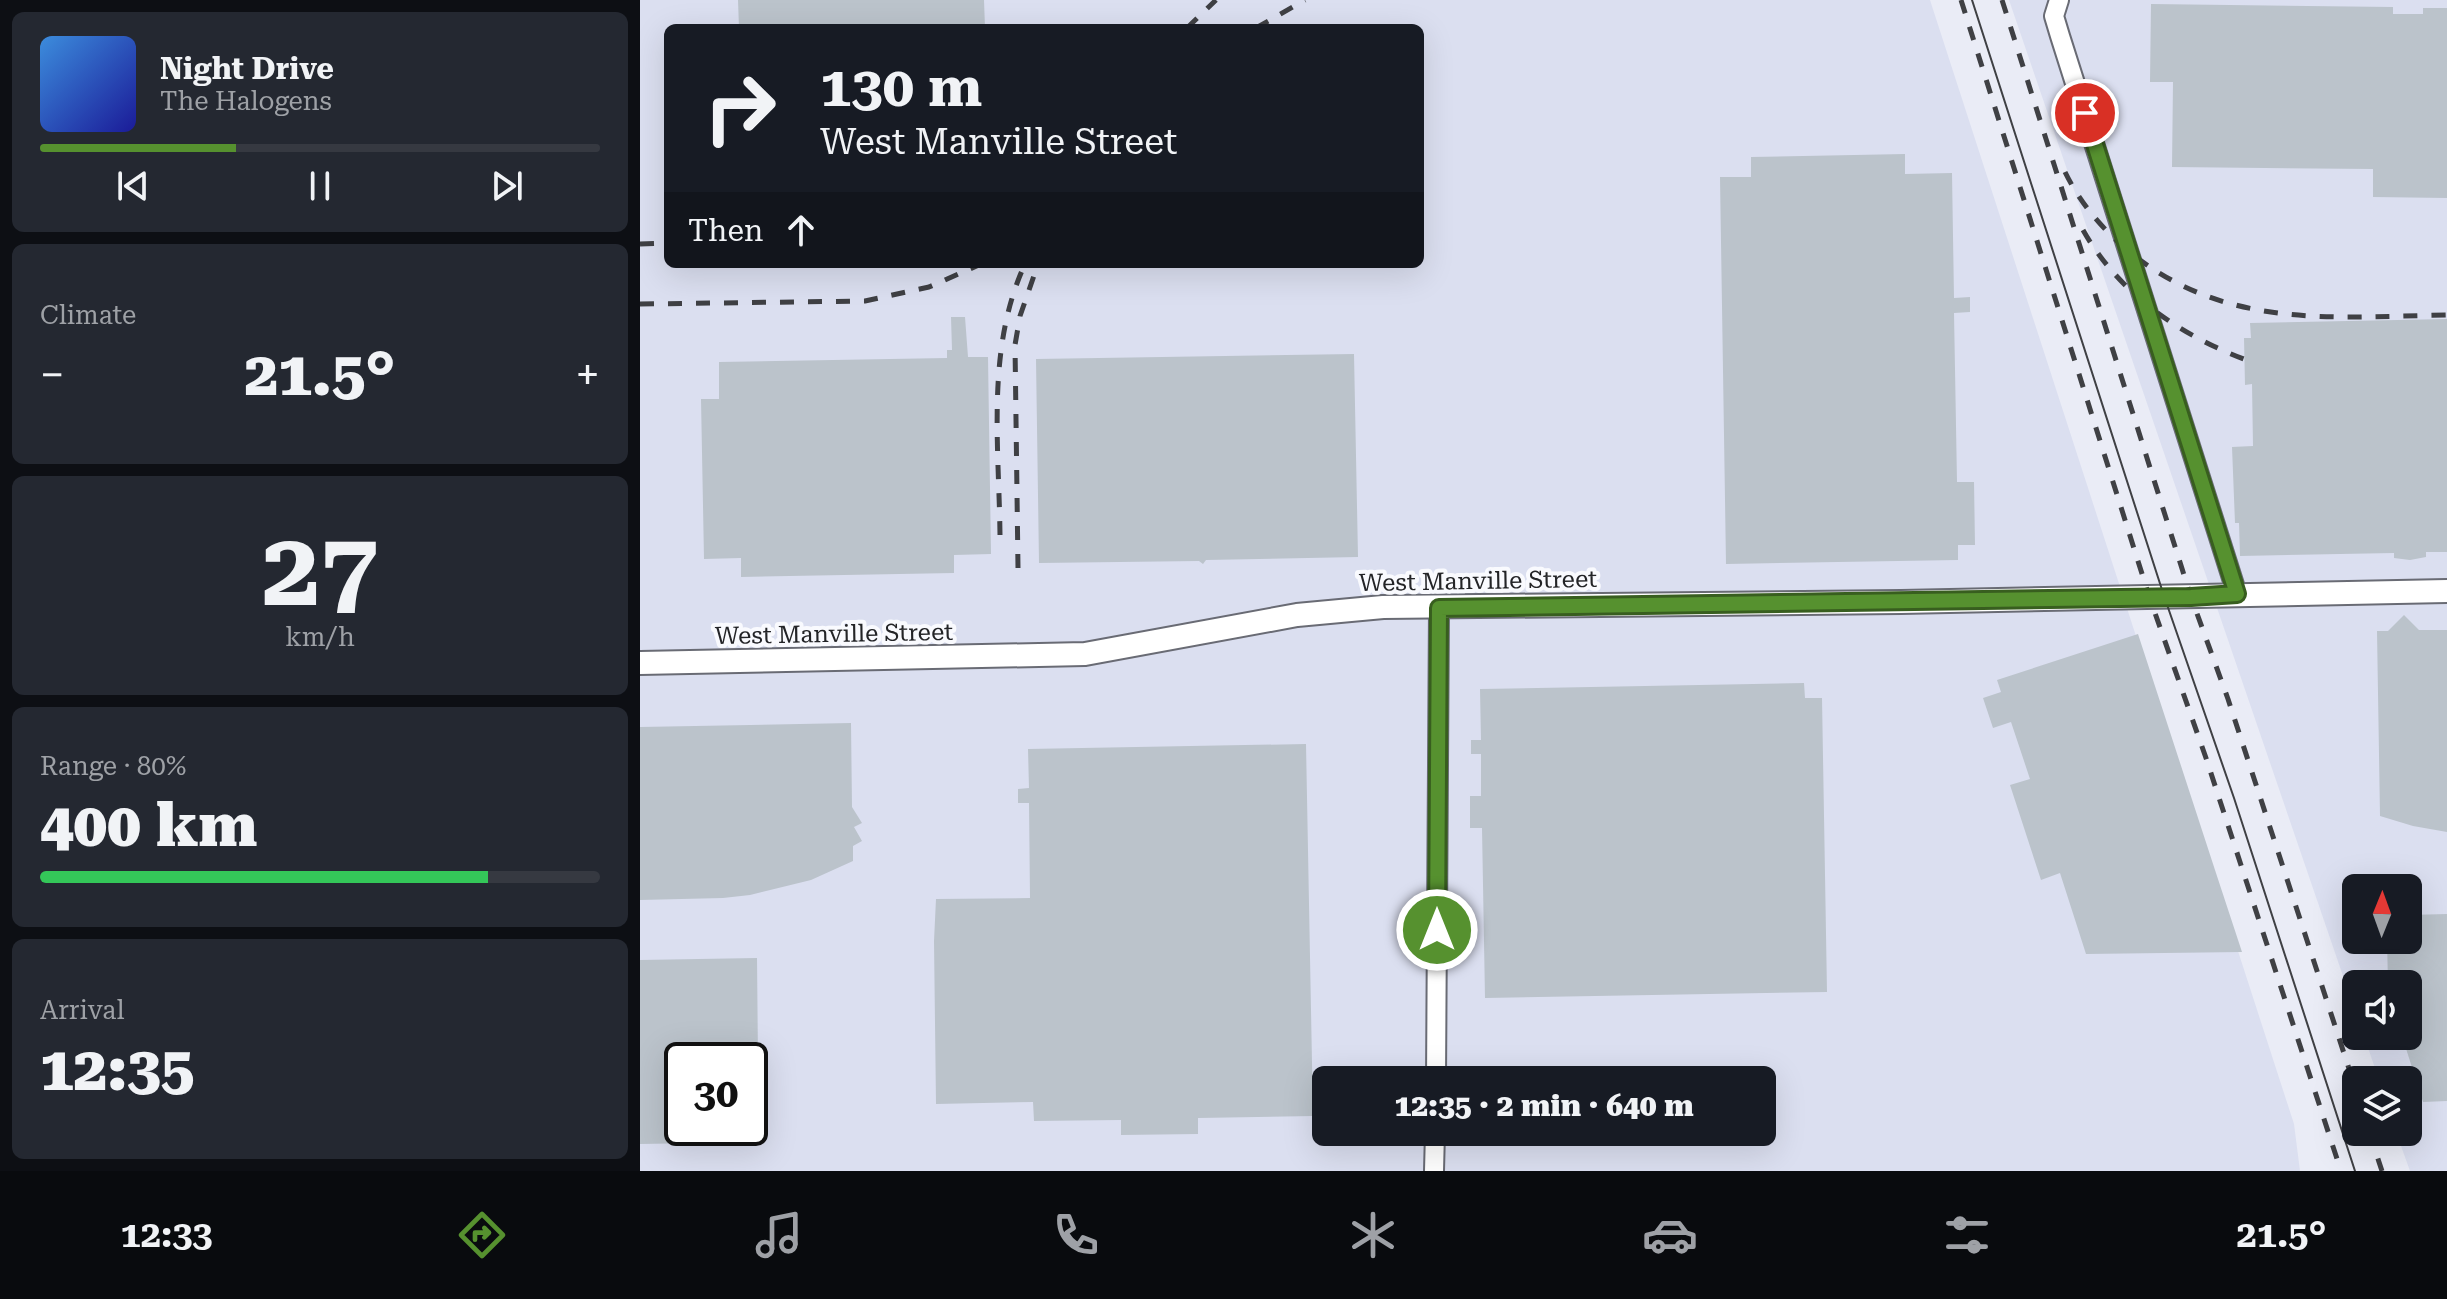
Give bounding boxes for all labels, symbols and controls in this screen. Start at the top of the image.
text: Night Drive [160,51,334,86]
text: 130 m [820,54,982,120]
icon: right [688,56,792,160]
pin [2051,79,2119,147]
text: The Halogens [160,86,332,116]
icon: arrive [2063,91,2107,135]
text: West Manville Street [820,121,1177,163]
icon: previous [111,164,155,208]
icon: pause [298,164,342,208]
icon: next [485,164,529,208]
icon: ahead [779,208,823,252]
text: Then [688,213,763,248]
text: Climate [40,300,136,330]
text: 21.5° [245,339,395,410]
text: − [40,349,65,401]
text: + [575,349,600,401]
text: 27 [262,509,378,630]
street label: West Manville Street [1359,565,1597,597]
street label: West Manville Street [715,618,953,650]
text: km/h [285,622,355,652]
text: Range · 80% [40,751,186,781]
text: 400 km [40,790,257,861]
north arrow [2342,874,2422,954]
map controls [2342,874,2422,1146]
position arrow [1395,888,1479,972]
button: sound [2342,970,2422,1050]
text: Arrival [40,995,125,1025]
text: 12:35 [40,1034,194,1105]
speed limit sign: 30 [664,1042,768,1146]
button: layers [2342,1066,2422,1146]
text: 12:35 · 2 min · 640 m [1394,1088,1694,1123]
icon: directions [454,1207,510,1263]
icon: music [751,1207,807,1263]
icon: phone [1048,1207,1104,1263]
icon: climate [1345,1207,1401,1263]
icon: car [1642,1207,1698,1263]
icon: filters [1939,1207,1995,1263]
text: 12:33 [121,1214,213,1256]
text: 21.5° [2237,1214,2326,1256]

